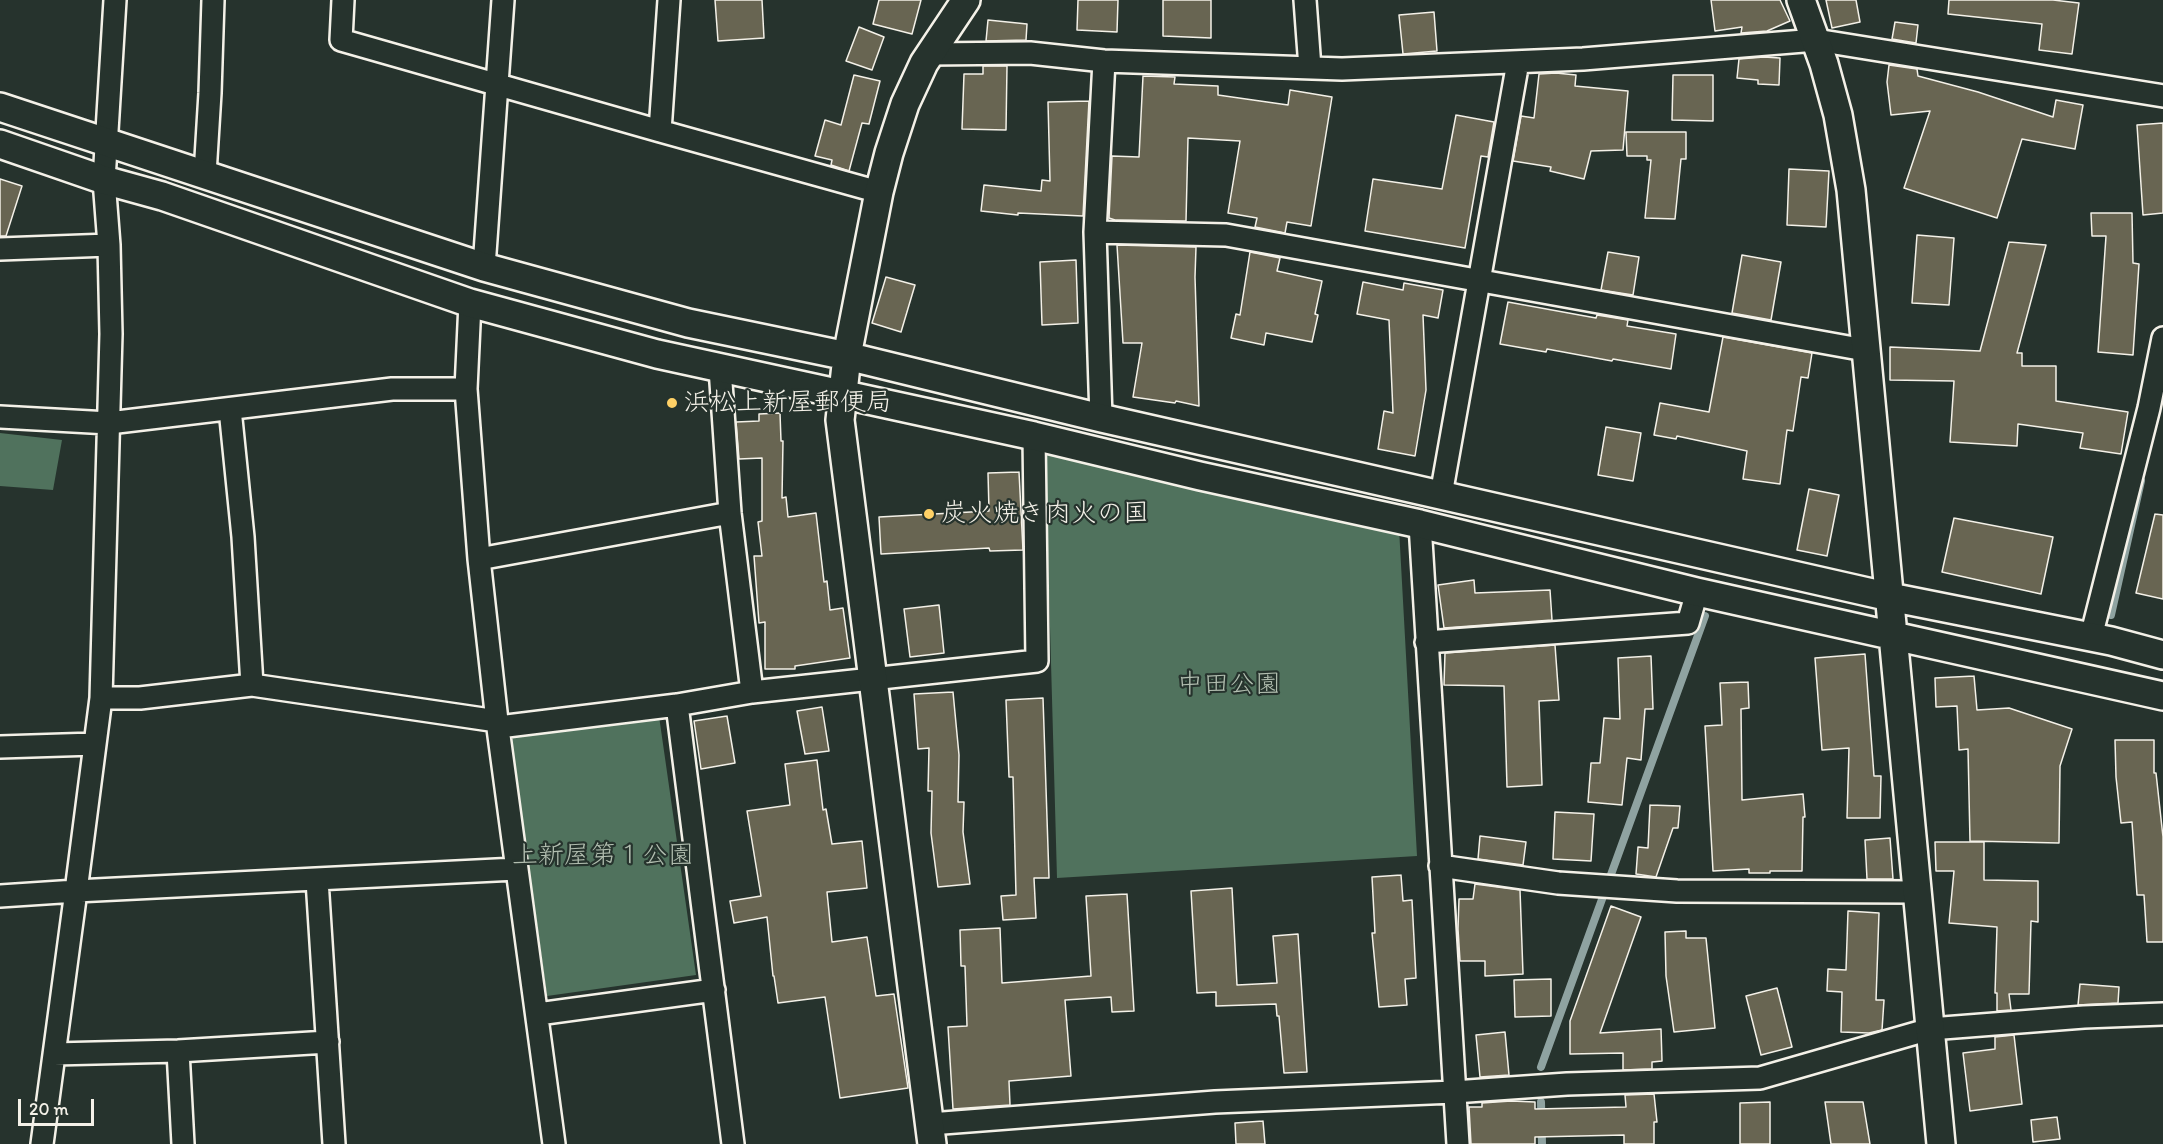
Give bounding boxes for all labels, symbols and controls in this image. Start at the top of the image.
place label: 浜松上新屋郵便局 [684,387,892,419]
marker: 浜松上新屋郵便局 [665,396,679,410]
place label: 炭火焼き肉火の国 [941,498,1149,530]
marker: 炭火焼き肉火の国 [922,507,936,521]
park label: 中田公園 [1177,669,1281,701]
park label: 上新屋第１公園 [512,840,694,872]
scale bar [21,1087,98,1125]
text: 20 m [29,1098,69,1120]

